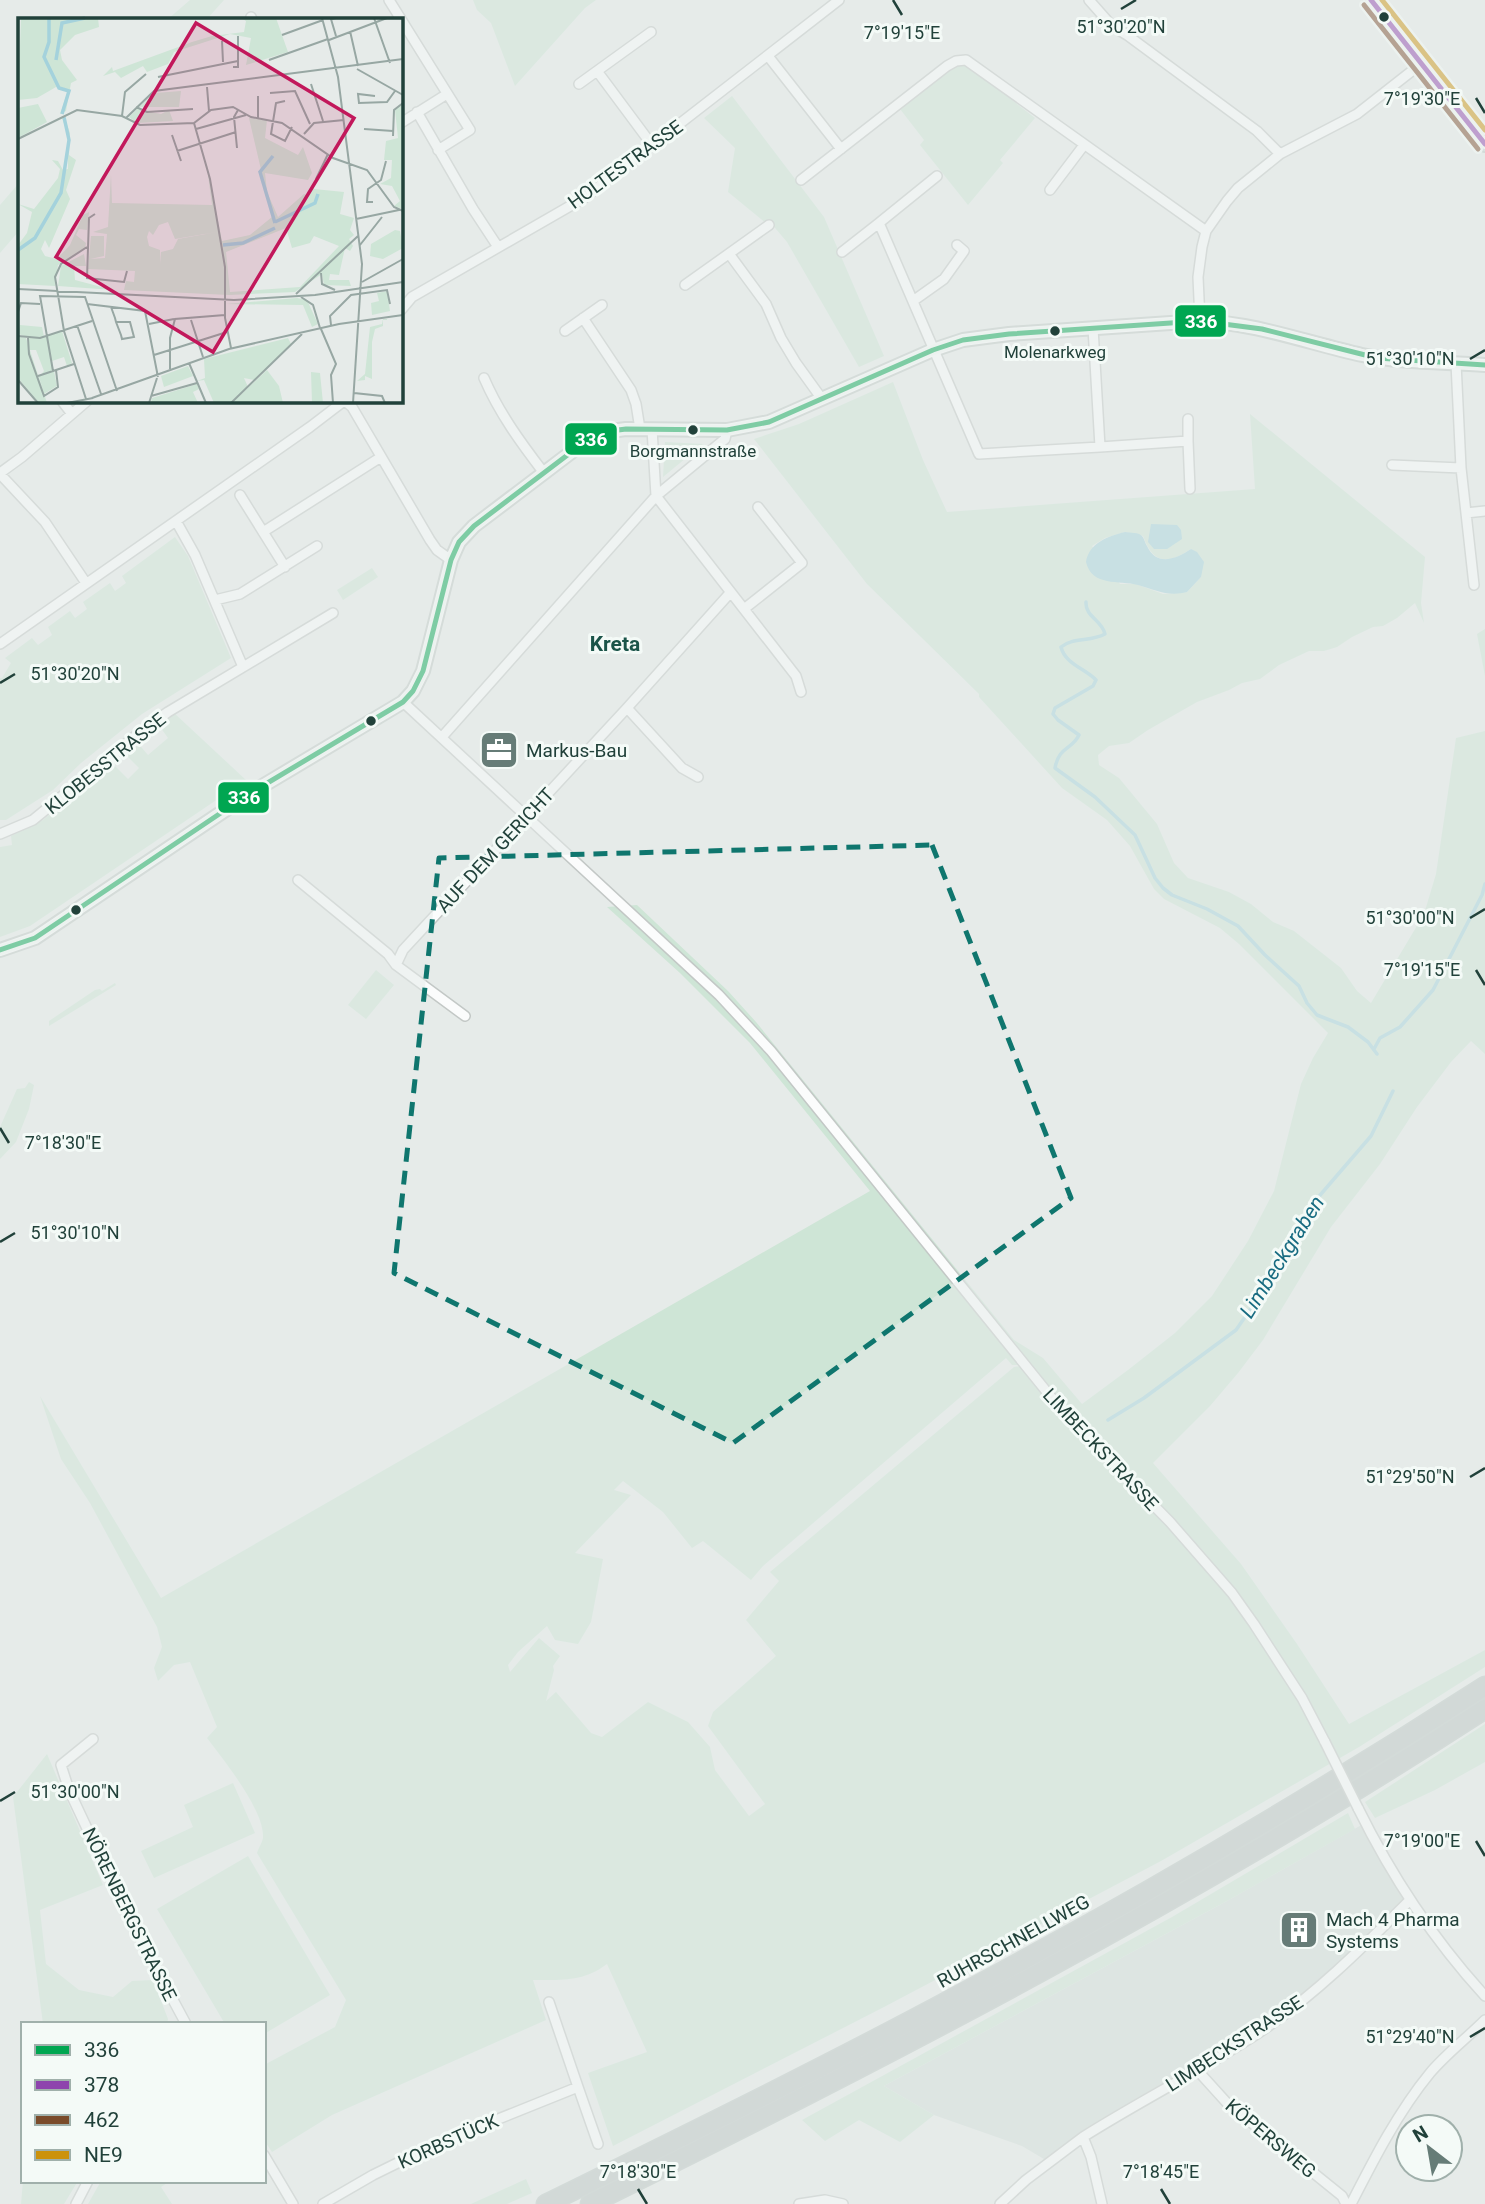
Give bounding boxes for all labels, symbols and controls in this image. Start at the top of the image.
unlabelled marker [1377,10,1391,24]
text: 51°30'20"N [1076,16,1166,37]
inset map [18,18,402,402]
text: 7°19'15"E [864,22,940,43]
text: 7°19'30"E [1384,88,1460,109]
street label: HOLTESTRASSE [563,115,687,214]
line badge: 336 [1174,304,1227,338]
text: 336 [1185,310,1217,333]
marker: Molenarkweg [1048,324,1062,338]
place label: Molenarkweg [1004,342,1106,362]
text: 51°30'10"N [1365,348,1455,369]
line badge: 336 [564,422,618,456]
marker: Borgmannstraße [686,423,700,437]
text: 336 [575,428,607,451]
place label: Borgmannstraße [630,441,756,461]
district label: Kreta [590,632,640,656]
text: 51°30'20"N [30,663,120,684]
street label: KLOBESSTRASSE [40,708,170,819]
unlabelled marker [364,714,378,728]
office icon: Markus-Bau [478,729,520,771]
place label: Markus-Bau [526,739,627,762]
line badge: 336 [217,781,270,814]
street label: AUF DEM GERICHT [432,783,559,917]
text: 336 [228,786,260,809]
unlabelled marker [69,903,83,917]
text: 51°30'00"N [1365,907,1455,928]
text: 7°19'15"E [1384,959,1460,980]
text: 7°18'30"E [25,1132,101,1153]
water label: Limbeckgraben [1235,1192,1329,1322]
text: 51°30'10"N [30,1222,120,1243]
street label: LIMBECKSTRASSE [1038,1383,1163,1515]
text: 51°29'50"N [1365,1466,1455,1487]
text: 51°30'00"N [30,1781,120,1802]
street label: NÖRENBERGSTRASSE [78,1824,182,2005]
text: 7°19'00"E [1384,1830,1460,1851]
street label: RUHRSCHNELLWEG [933,1890,1093,1993]
place label: Mach 4 Pharma Systems [1326,1908,1460,1953]
building icon: Mach 4 Pharma Systems [1278,1909,1320,1951]
street label: LIMBECKSTRASSE [1161,1990,1307,2096]
legend [21,2022,266,2183]
text: 51°29'40"N [1365,2026,1455,2047]
text: 336 [84,2038,119,2062]
text: 378 [84,2073,119,2097]
street label: KÖPERSWEG [1221,2094,1321,2183]
text: 462 [84,2108,120,2132]
street label: KORBSTÜCK [394,2109,502,2174]
north arrow [1394,2113,1464,2183]
text: N [1409,2121,1432,2147]
text: NE9 [84,2143,123,2167]
text: 7°18'30"E [600,2161,676,2182]
text: 7°18'45"E [1123,2161,1199,2182]

